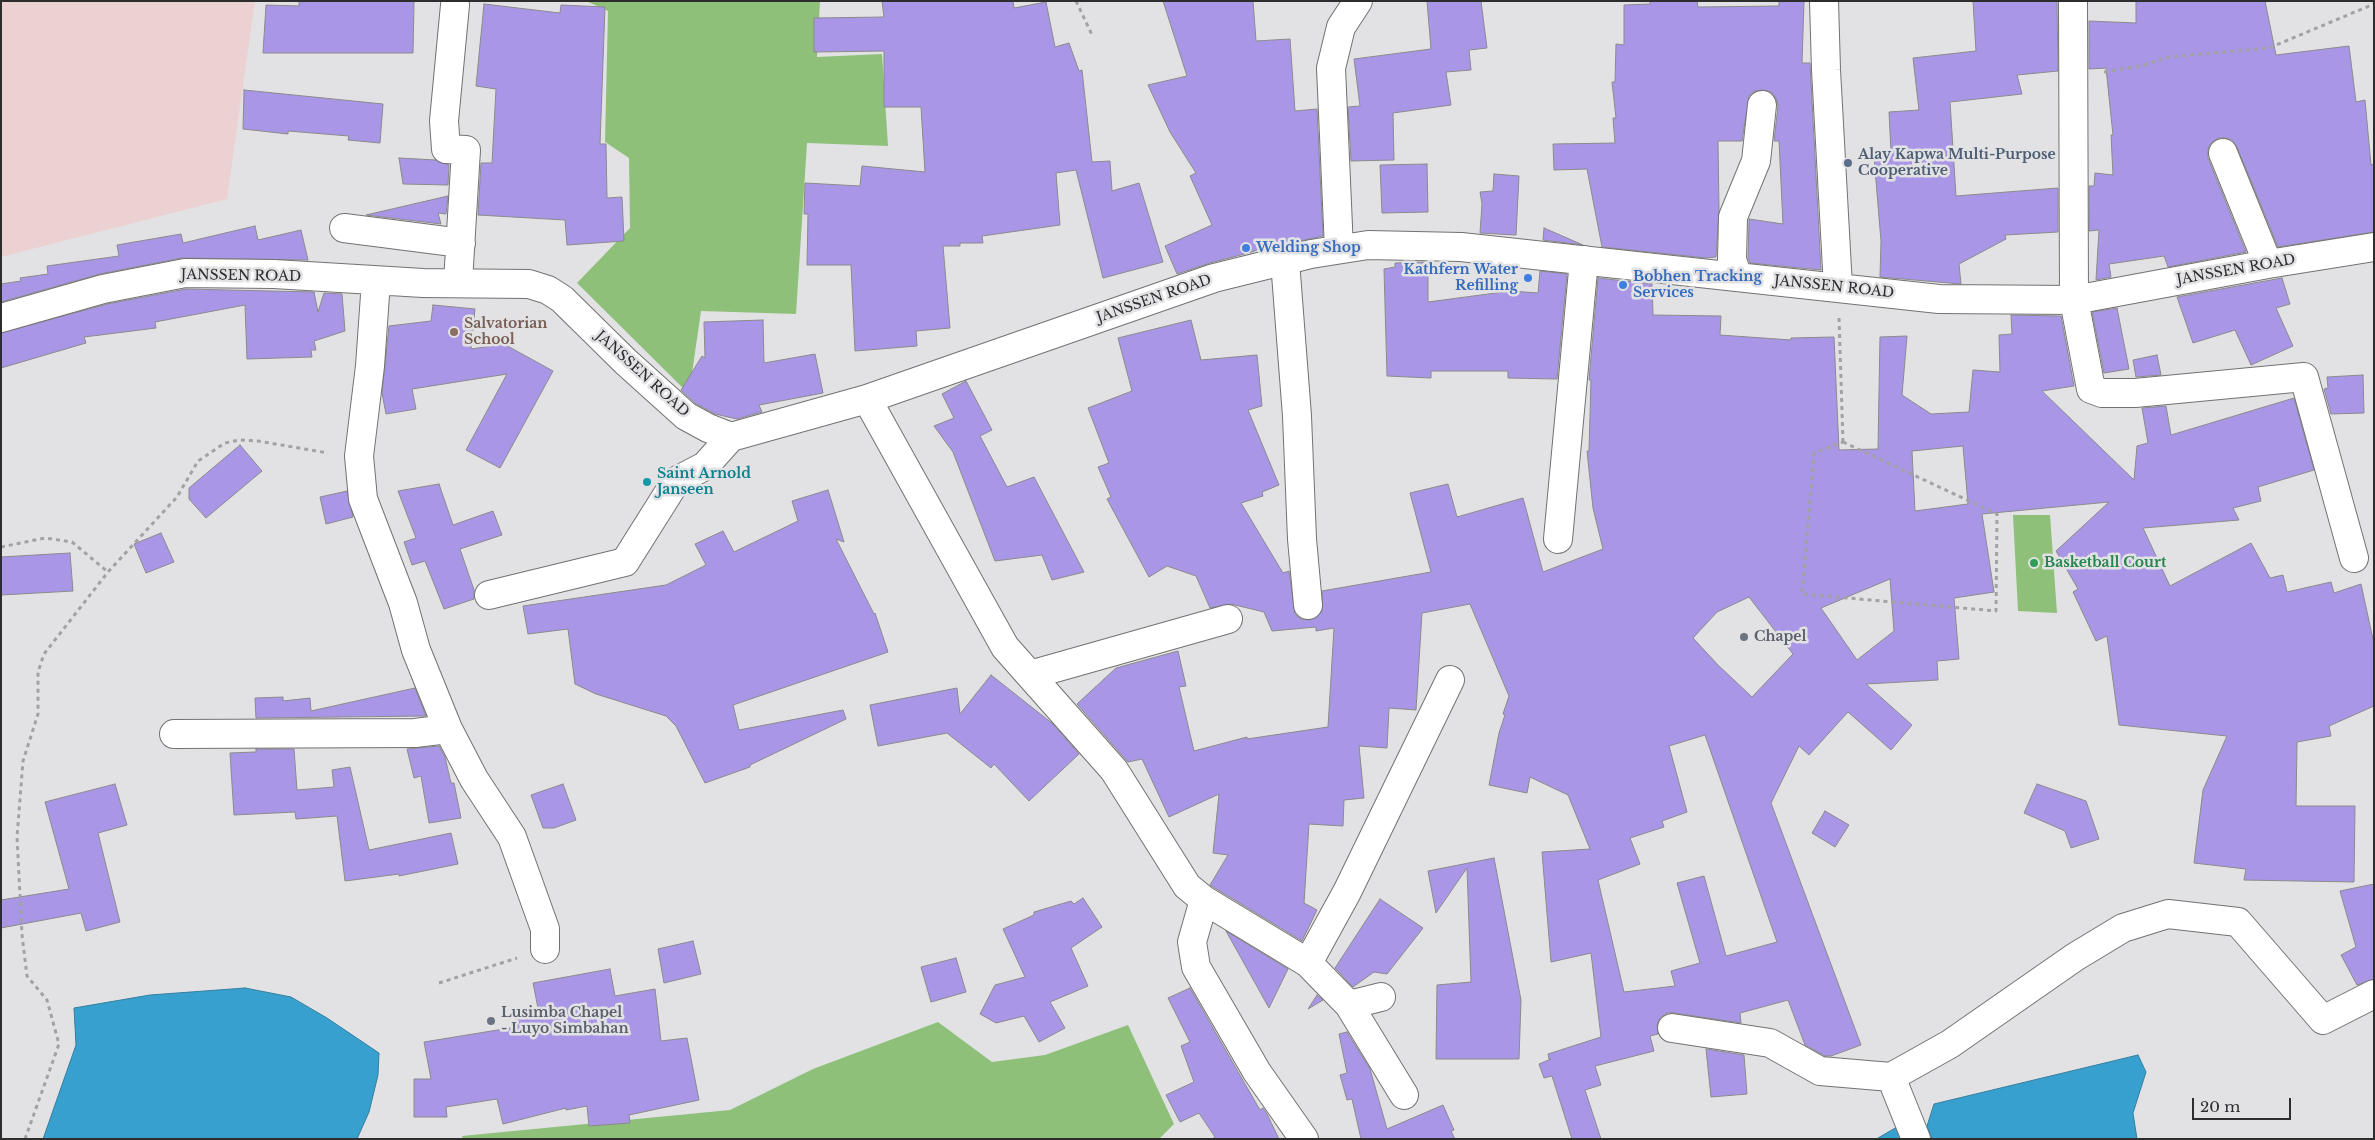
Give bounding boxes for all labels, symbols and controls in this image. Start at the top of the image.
place label: Alay Kapwa Multi-Purpose Cooperative [1858,147,2056,180]
marker: Alay Kapwa Multi-Purpose Cooperative [1842,157,1854,169]
place label: Welding Shop [1256,240,1361,256]
marker: Welding Shop [1240,242,1252,254]
street label: JANSSEN ROAD [2175,251,2297,289]
place label: Kathfern Water Refilling [1404,262,1518,294]
street label: JANSSEN ROAD [181,267,301,285]
place label: Bobhen Tracking Services [1633,269,1762,302]
street label: JANSSEN ROAD [1094,271,1214,327]
marker: Kathfern Water Refilling [1522,272,1534,284]
street label: JANSSEN ROAD [1773,272,1895,302]
marker: Bobhen Tracking Services [1617,279,1629,291]
place label: Salvatorian School [464,316,548,348]
marker: Salvatorian School [448,326,460,338]
street label: JANSSEN ROAD [592,327,692,421]
place label: Saint Arnold Janseen [657,466,751,498]
marker: Saint Arnold Janseen [641,476,653,488]
place label: Basketball Court [2044,555,2166,571]
marker: Basketball Court [2028,557,2040,569]
place label: Chapel [1754,629,1806,645]
marker: Chapel [1738,631,1750,643]
place label: Lusimba Chapel - Luyo Simbahan [501,1005,629,1038]
marker: Lusimba Chapel - Luyo Simbahan [485,1015,497,1027]
scale bar [2195,1088,2294,1120]
text: 20 m [2200,1097,2240,1116]

